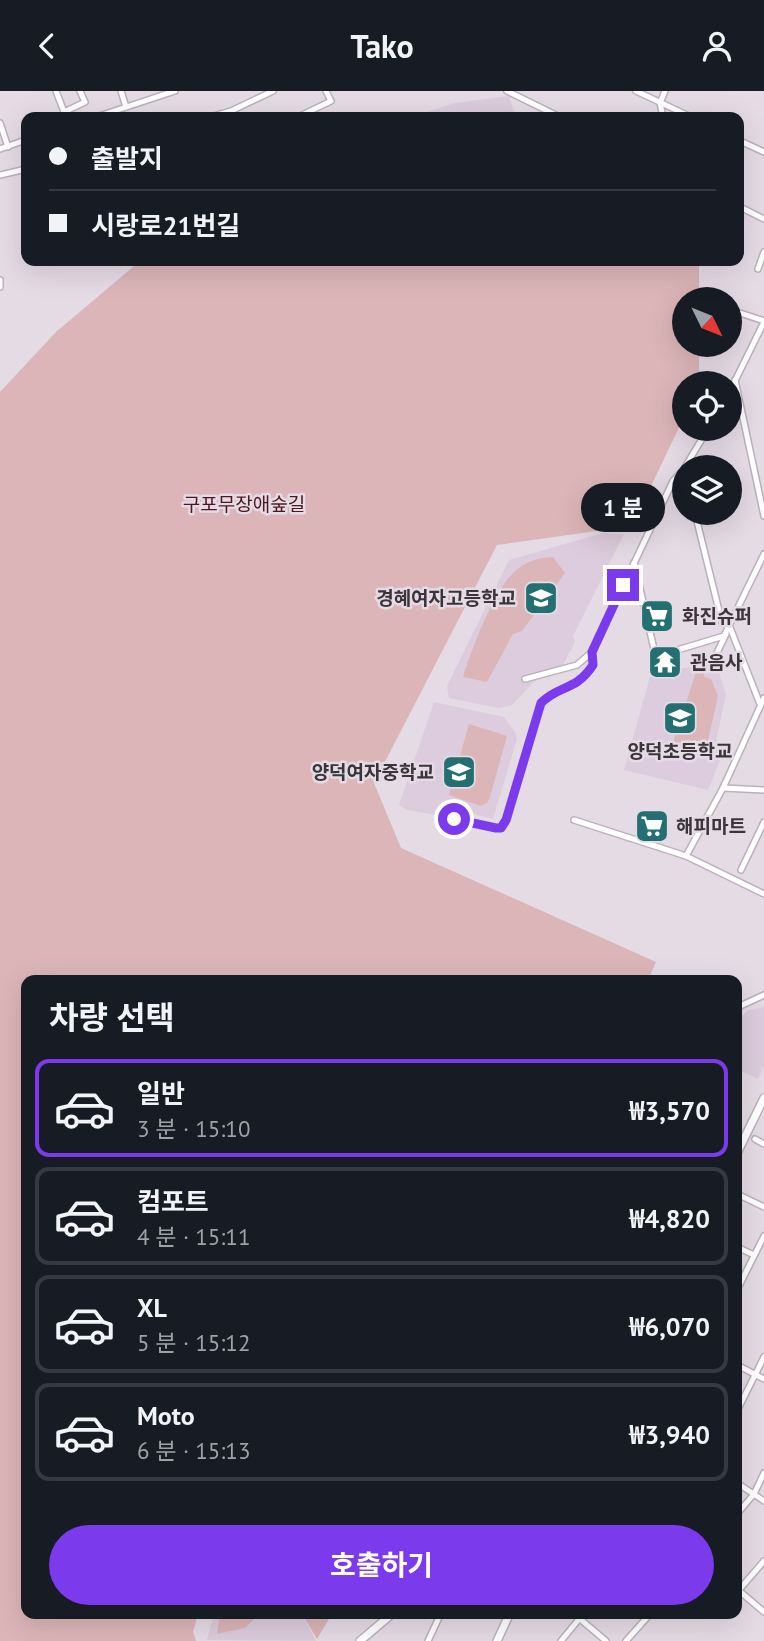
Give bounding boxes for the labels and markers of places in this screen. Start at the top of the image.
school or university icon: 경혜여자고등학교 [522,579,560,617]
place label: 경혜여자고등학교 [376,586,516,610]
supermarket icon: 화진슈퍼 [638,597,676,635]
place label: 화진슈퍼 [682,604,752,628]
temple icon: 관음사 [646,643,684,681]
place label: 관음사 [690,650,743,674]
school or university icon: 양덕초등학교 [661,699,699,737]
place label: 양덕초등학교 [628,739,732,763]
school or university icon: 양덕여자중학교 [440,753,478,791]
place label: 양덕여자중학교 [312,760,434,784]
supermarket icon: 해피마트 [633,807,671,845]
place label: 해피마트 [676,814,746,838]

